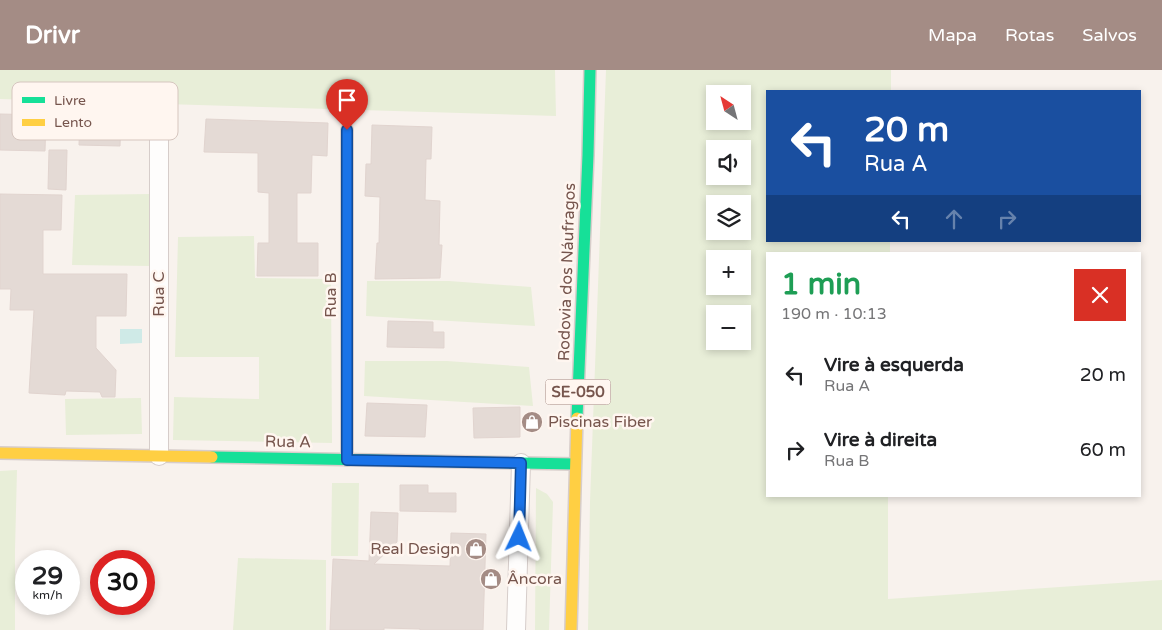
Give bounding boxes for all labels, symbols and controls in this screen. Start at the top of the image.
text: Drivr [25,21,80,50]
text: Mapa [928,24,977,46]
text: Rotas [1005,24,1054,46]
text: Salvos [1082,24,1137,46]
pin [326,79,368,130]
legend [12,82,178,140]
north arrow [706,85,751,130]
map controls [706,85,751,350]
icon: arrive [333,86,361,114]
text: Livre [54,92,86,109]
text: 20 m [864,109,949,151]
icon: left [781,110,846,175]
text: Lento [54,114,92,131]
button: sound [706,140,751,185]
text: Rua A [864,151,928,177]
street label: Rodovia dos Náufragos [554,183,580,361]
button: layers [706,195,751,240]
icon: left [887,205,915,233]
icon: ahead [940,205,968,233]
icon: right [993,205,1021,233]
button: + [706,250,751,295]
text: 1 min [781,266,861,303]
button: close [1074,269,1126,321]
street label: Rua C [149,271,169,317]
street label: Rua B [321,272,341,318]
text: 190 m · 10:13 [781,304,887,324]
button: − [706,305,751,350]
text: Vire à esquerda [824,354,964,376]
icon: left [781,361,809,389]
text: 20 m [1080,364,1126,386]
text: Rua A [824,376,870,396]
road number: SE-050 [546,380,610,404]
shop icon: Piscinas Fiber [520,410,544,434]
place label: Piscinas Fiber [548,412,653,432]
text: Vire à direita [824,429,937,451]
street label: Rua A [265,432,311,452]
icon: right [781,436,809,464]
text: 60 m [1080,439,1126,461]
text: Rua B [824,451,869,471]
position arrow [492,510,544,562]
shop icon: Real Design [464,537,488,561]
place label: Real Design [370,539,460,559]
speed limit sign: 30 [90,550,155,615]
text: 29 [32,561,63,591]
shop icon: Âncora [479,567,503,591]
place label: Âncora [507,569,562,589]
text: km/h [32,588,63,602]

